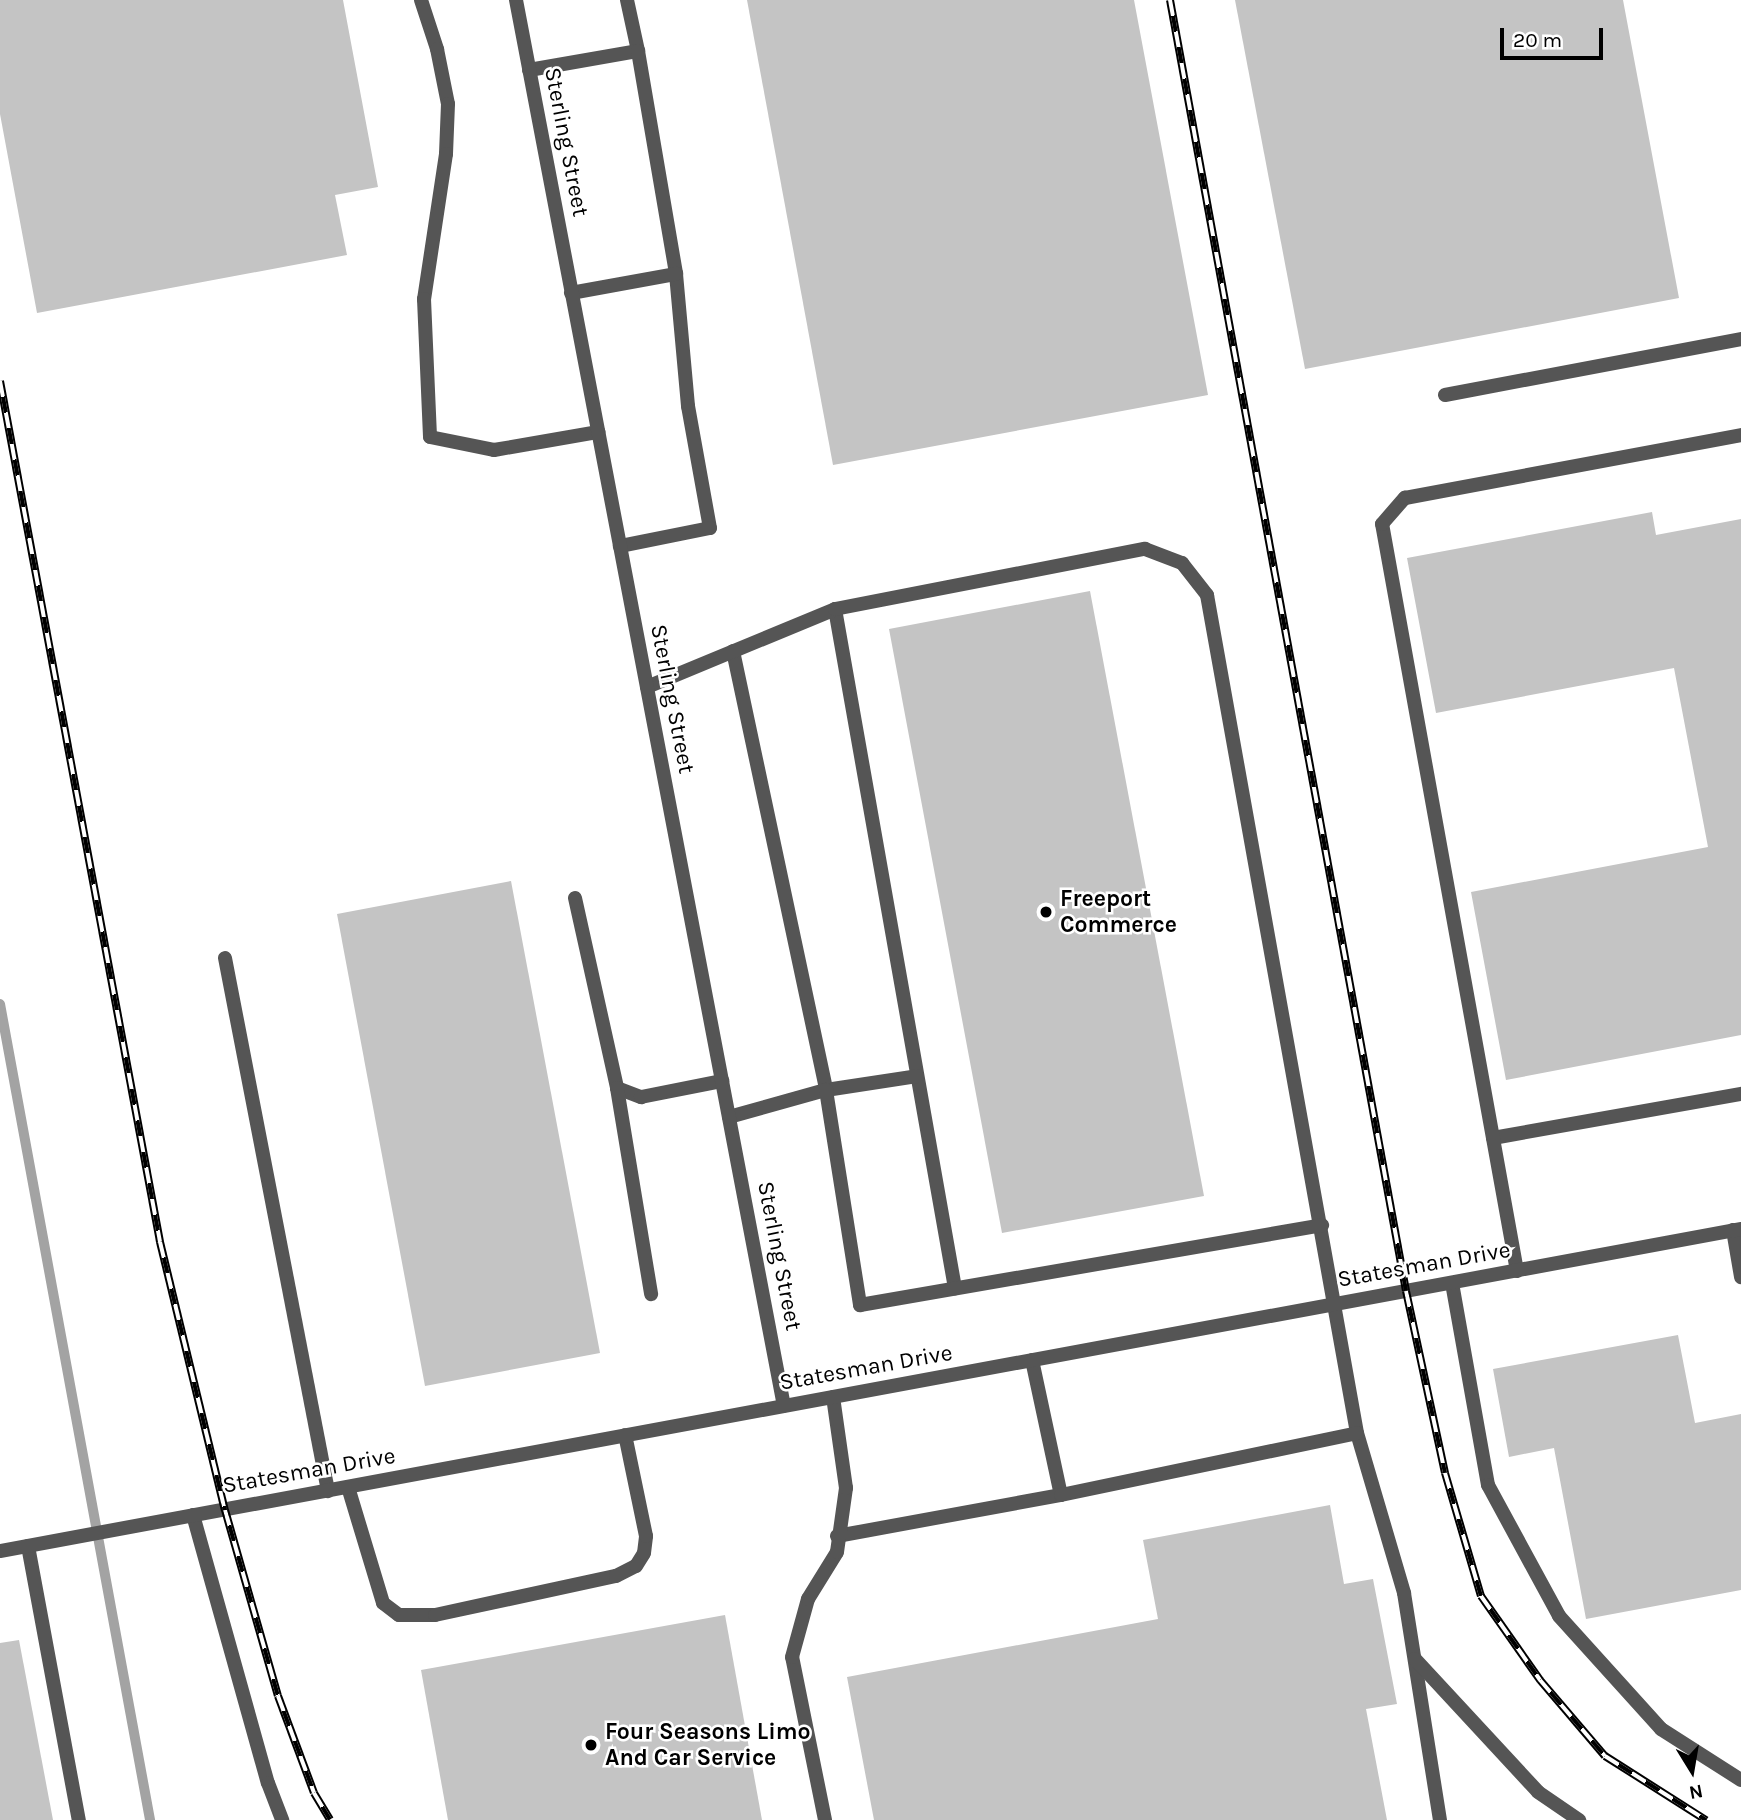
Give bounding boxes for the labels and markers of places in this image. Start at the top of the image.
place label: Freeport Commerce [1060,885,1177,939]
marker: Freeport Commerce [1038,904,1054,920]
place label: Four Seasons Limo And Car Service [605,1718,811,1772]
marker: Four Seasons Limo And Car Service [583,1737,599,1753]

